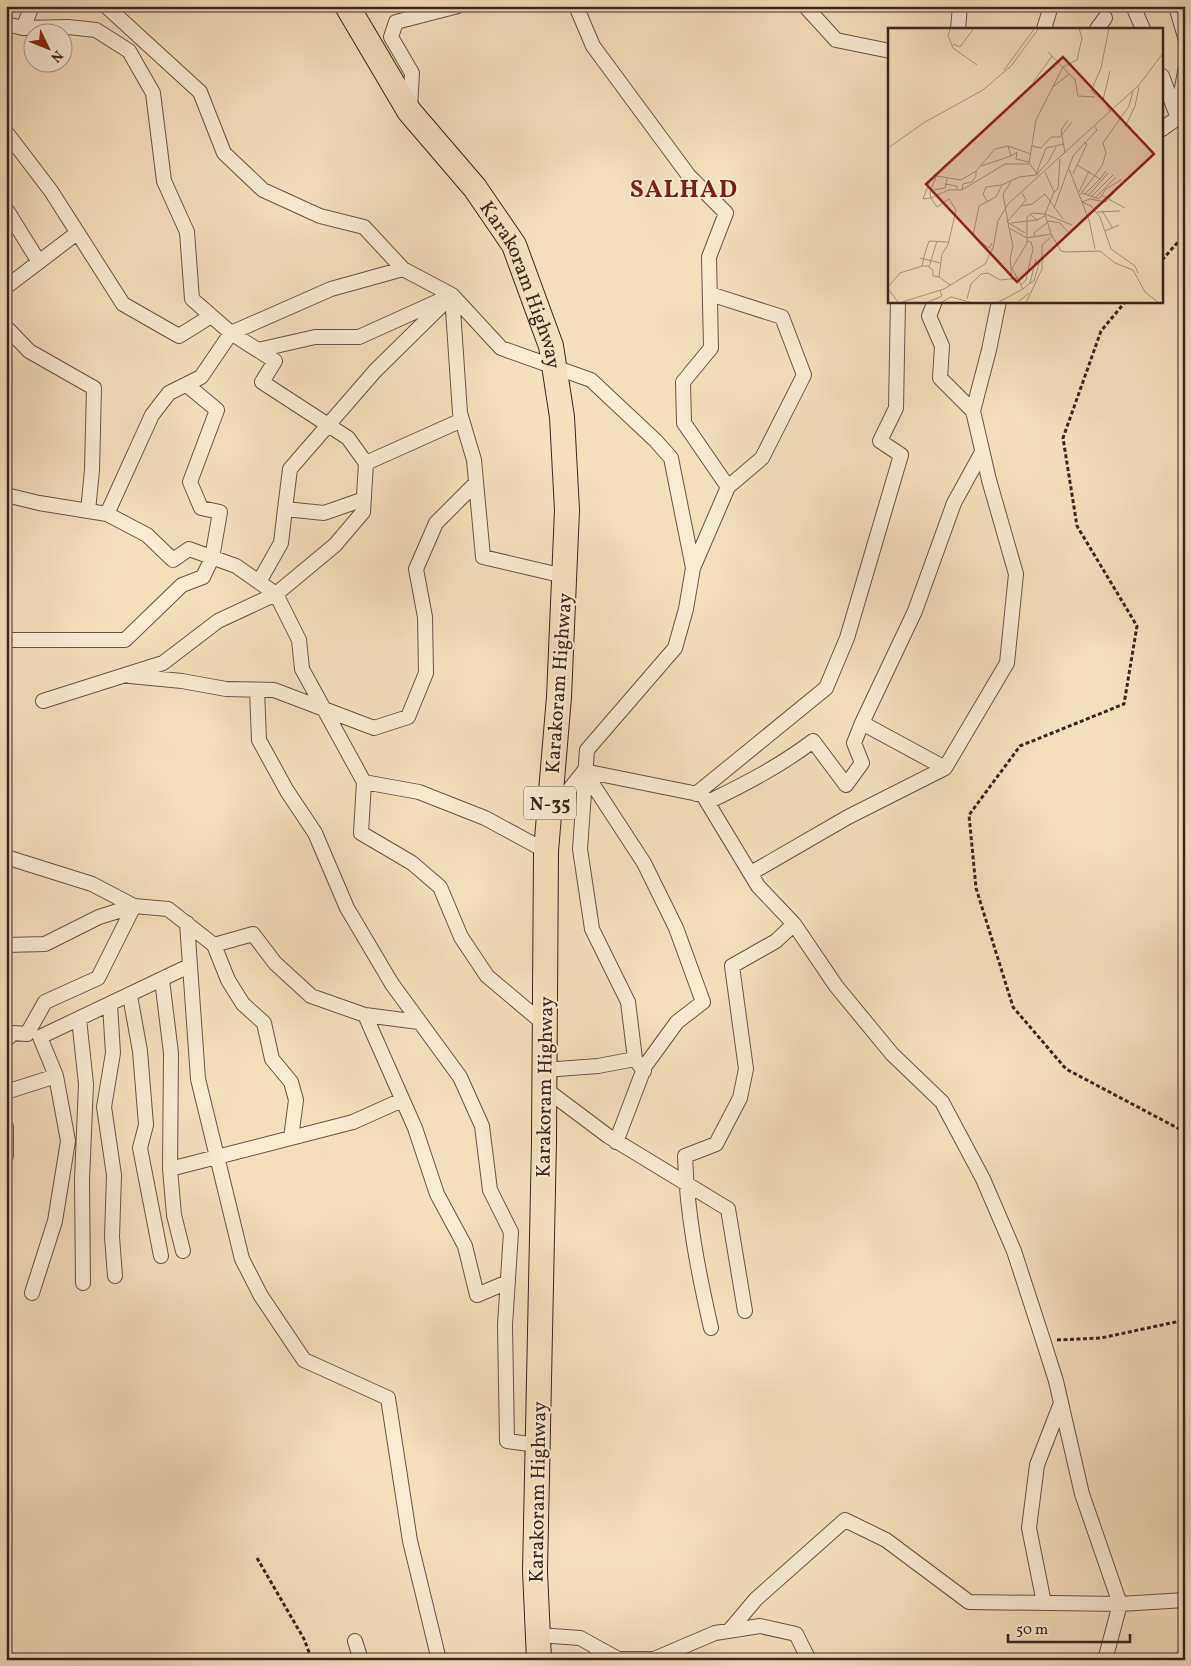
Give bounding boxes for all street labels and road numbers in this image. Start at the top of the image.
street label: Karakoram Highway [472,196,566,371]
street label: Karakoram Highway [540,592,580,775]
road number: N-35 [524,786,576,820]
street label: Karakoram Highway [530,996,562,1178]
street label: Karakoram Highway [523,1401,555,1583]

